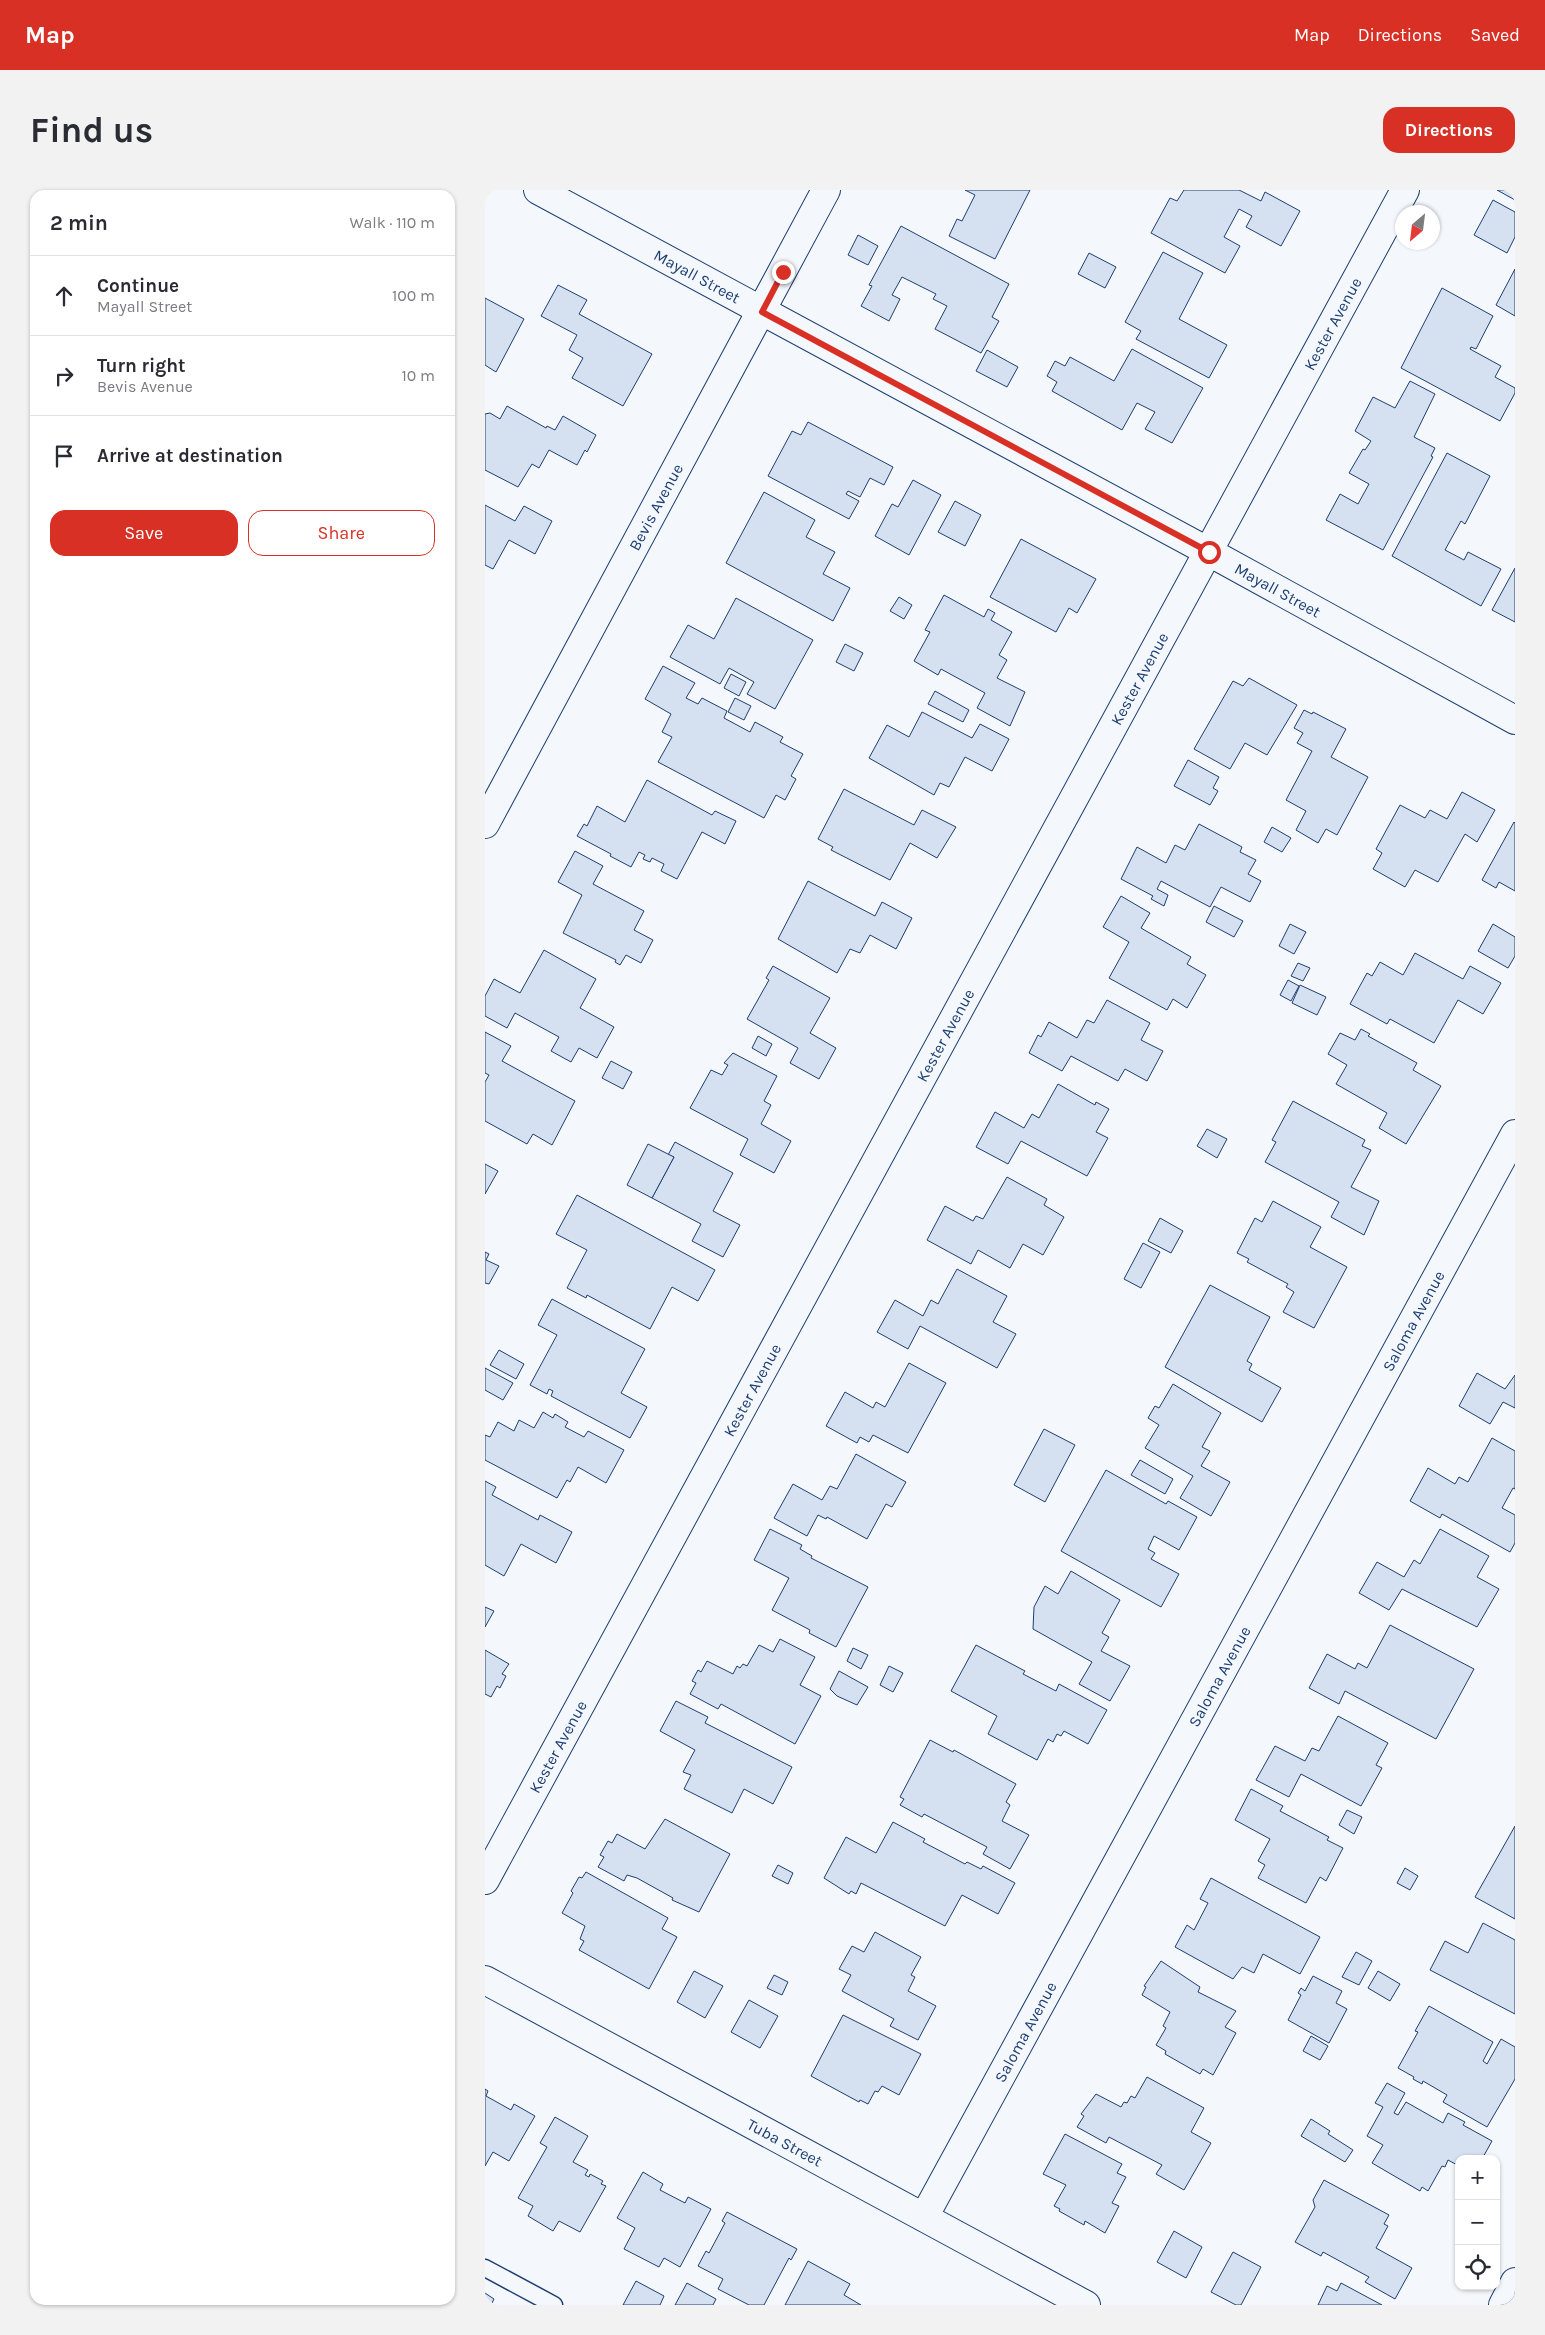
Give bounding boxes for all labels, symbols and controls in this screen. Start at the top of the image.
text: Map [25,21,75,49]
text: Map [1294,24,1330,46]
text: Directions [1358,24,1442,46]
text: Saved [1470,24,1520,46]
button: Directions [1383,107,1515,153]
text: Find us [30,110,153,151]
north arrow [1395,205,1440,250]
text: 2 min [50,211,108,235]
text: Walk · 110 m [350,213,435,232]
street label: Mayall Street [651,245,744,307]
route end [772,261,795,284]
street label: Kester Avenue [1299,274,1365,373]
text: Continue [97,275,179,297]
icon: ahead [50,282,78,310]
text: 100 m [392,286,435,305]
text: Mayall Street [97,297,192,316]
text: Turn right [97,355,186,377]
icon: right [50,362,78,390]
text: 10 m [401,366,435,385]
text: Bevis Avenue [97,377,193,396]
icon: arrive [50,442,78,470]
text: Arrive at destination [97,445,283,467]
street label: Bevis Avenue [624,460,687,554]
button: Save [50,510,238,556]
button: Share [248,510,435,556]
route start [1198,541,1221,564]
street label: Mayall Street [1232,559,1324,621]
street label: Kester Avenue [1106,629,1172,728]
street label: Kester Avenue [912,985,978,1085]
street label: Saloma Avenue [1378,1267,1448,1374]
street label: Kester Avenue [719,1340,785,1440]
street label: Saloma Avenue [1184,1623,1254,1730]
street label: Kester Avenue [525,1697,591,1796]
street label: Saloma Avenue [990,1978,1060,2085]
street label: Tuba Street [744,2114,826,2170]
map controls [1455,2155,1500,2290]
button: + [1455,2155,1500,2200]
button: − [1455,2200,1500,2245]
button: locate [1455,2245,1500,2290]

